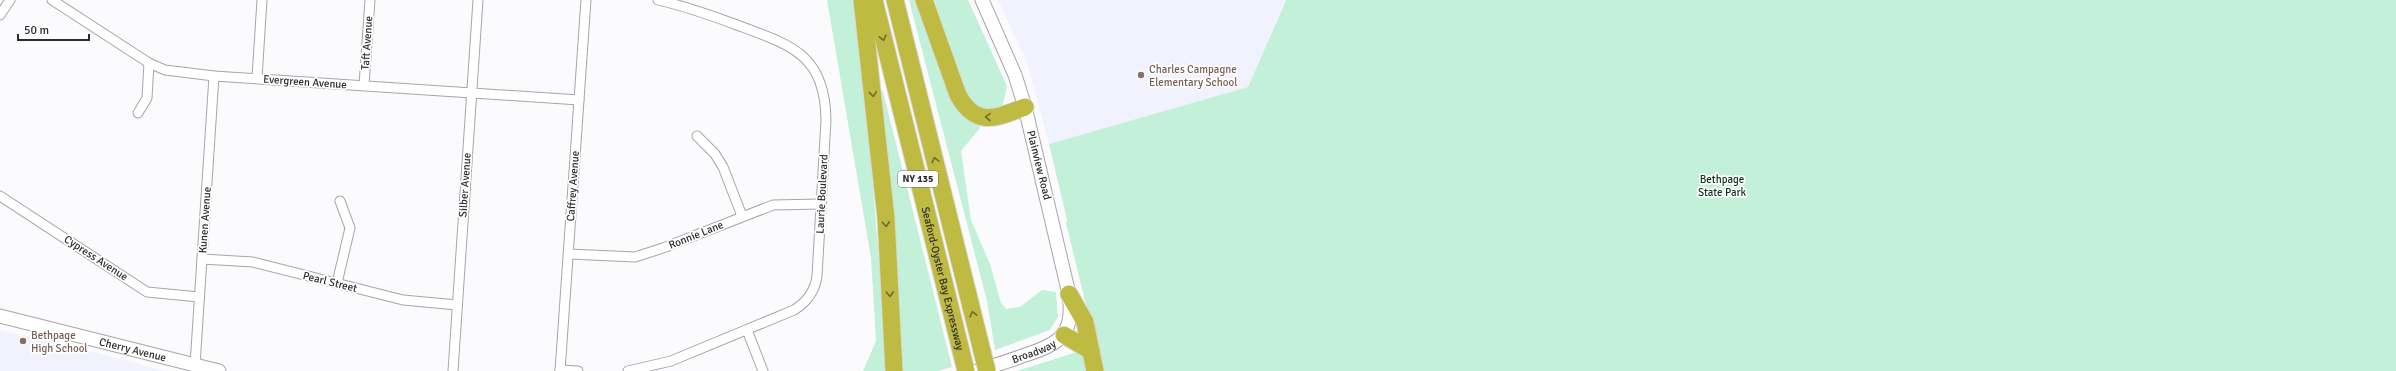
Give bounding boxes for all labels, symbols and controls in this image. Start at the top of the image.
scale bar [18,16,89,42]
street label: Taft Avenue [359,16,375,70]
text: 50 m [24,23,49,38]
one-way arrow [878,34,887,41]
place label: Charles Campagne Elementary School [1149,63,1237,89]
marker: Charles Campagne Elementary School [1136,70,1146,80]
street label: Evergreen Avenue [263,73,347,91]
one-way arrow [869,91,878,97]
one-way arrow [985,113,991,122]
street label: Plainview Road [1024,129,1054,201]
street label: Caffrey Avenue [564,150,582,222]
street label: Silber Avenue [456,152,474,218]
street label: Laurie Boulevard [813,154,831,234]
one-way arrow [931,157,940,164]
road number: NY 135 [898,171,938,187]
park label: Bethpage State Park [1698,173,1747,199]
street label: Kunen Avenue [196,186,214,254]
street label: Seaford-Oyster Bay Expressway [919,205,967,353]
street label: Ronnie Lane [667,218,725,252]
one-way arrow [882,221,891,227]
street label: Cypress Avenue [62,233,130,283]
street label: Pearl Street [302,269,359,295]
one-way arrow [886,291,894,297]
one-way arrow [969,310,978,317]
place label: Bethpage High School [31,329,88,355]
street label: Cherry Avenue [98,335,168,364]
marker: Bethpage High School [18,336,28,346]
street label: Broadway [1010,336,1059,366]

